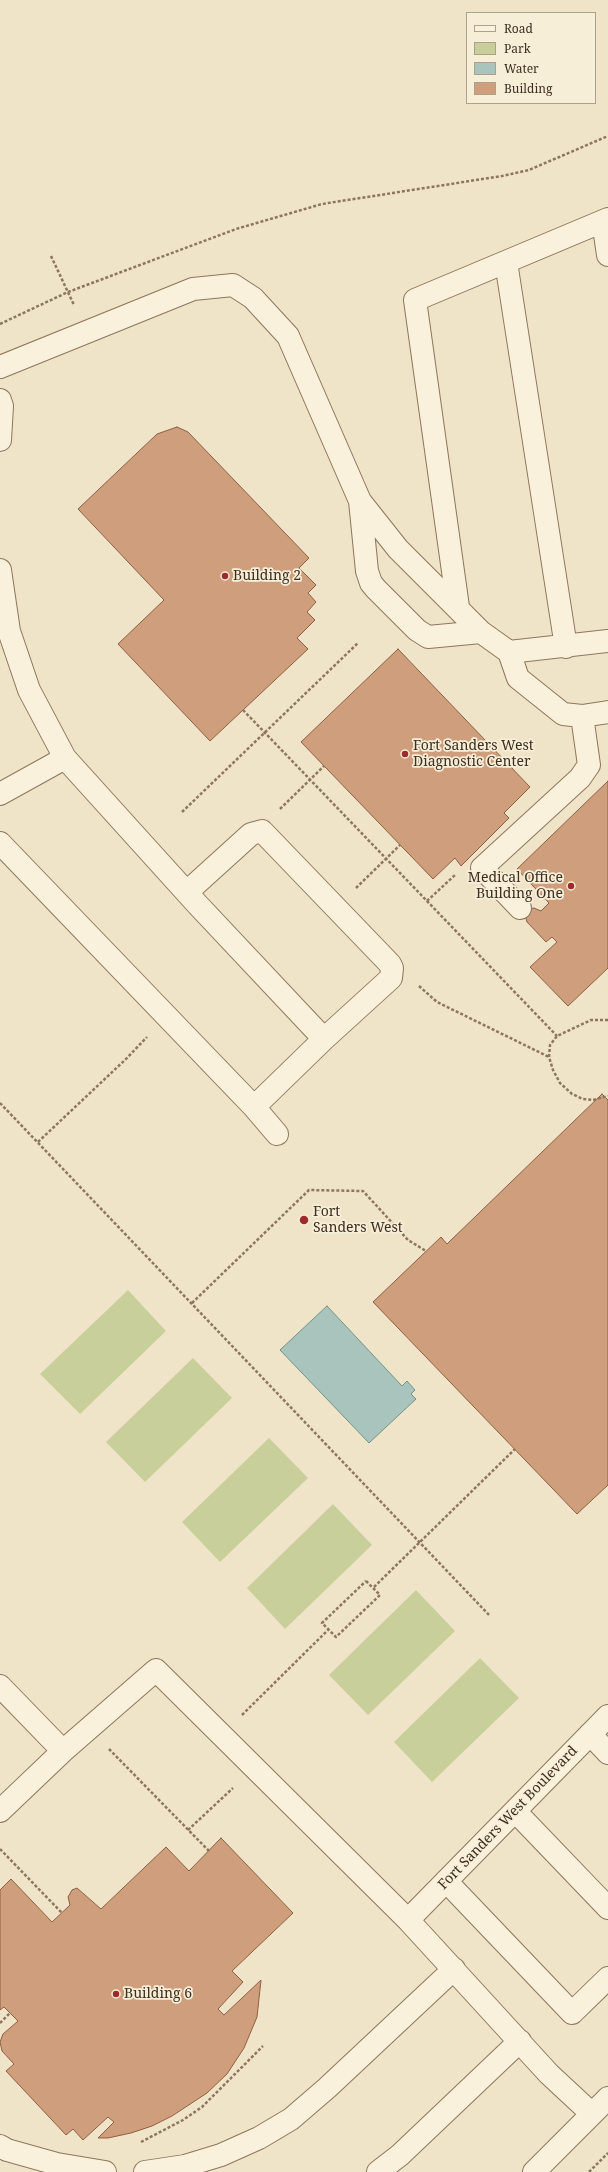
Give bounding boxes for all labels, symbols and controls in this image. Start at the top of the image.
legend [466,12,596,104]
text: Road [504,20,533,37]
text: Park [504,40,531,57]
text: Water [504,60,539,77]
text: Building [504,80,552,97]
place label: Building 2 [233,568,301,584]
marker: Building 2 [220,571,230,581]
place label: Fort Sanders West Diagnostic Center [413,738,534,770]
marker: Fort Sanders West Diagnostic Center [400,749,410,759]
place label: Medical Office Building One [468,870,563,902]
marker: Medical Office Building One [566,881,576,891]
place label: Fort Sanders West [313,1204,403,1236]
marker: Fort Sanders West [298,1214,310,1226]
street label: Fort Sanders West Boulevard [435,1743,581,1893]
place label: Building 6 [124,1986,192,2002]
marker: Building 6 [111,1989,121,1999]

